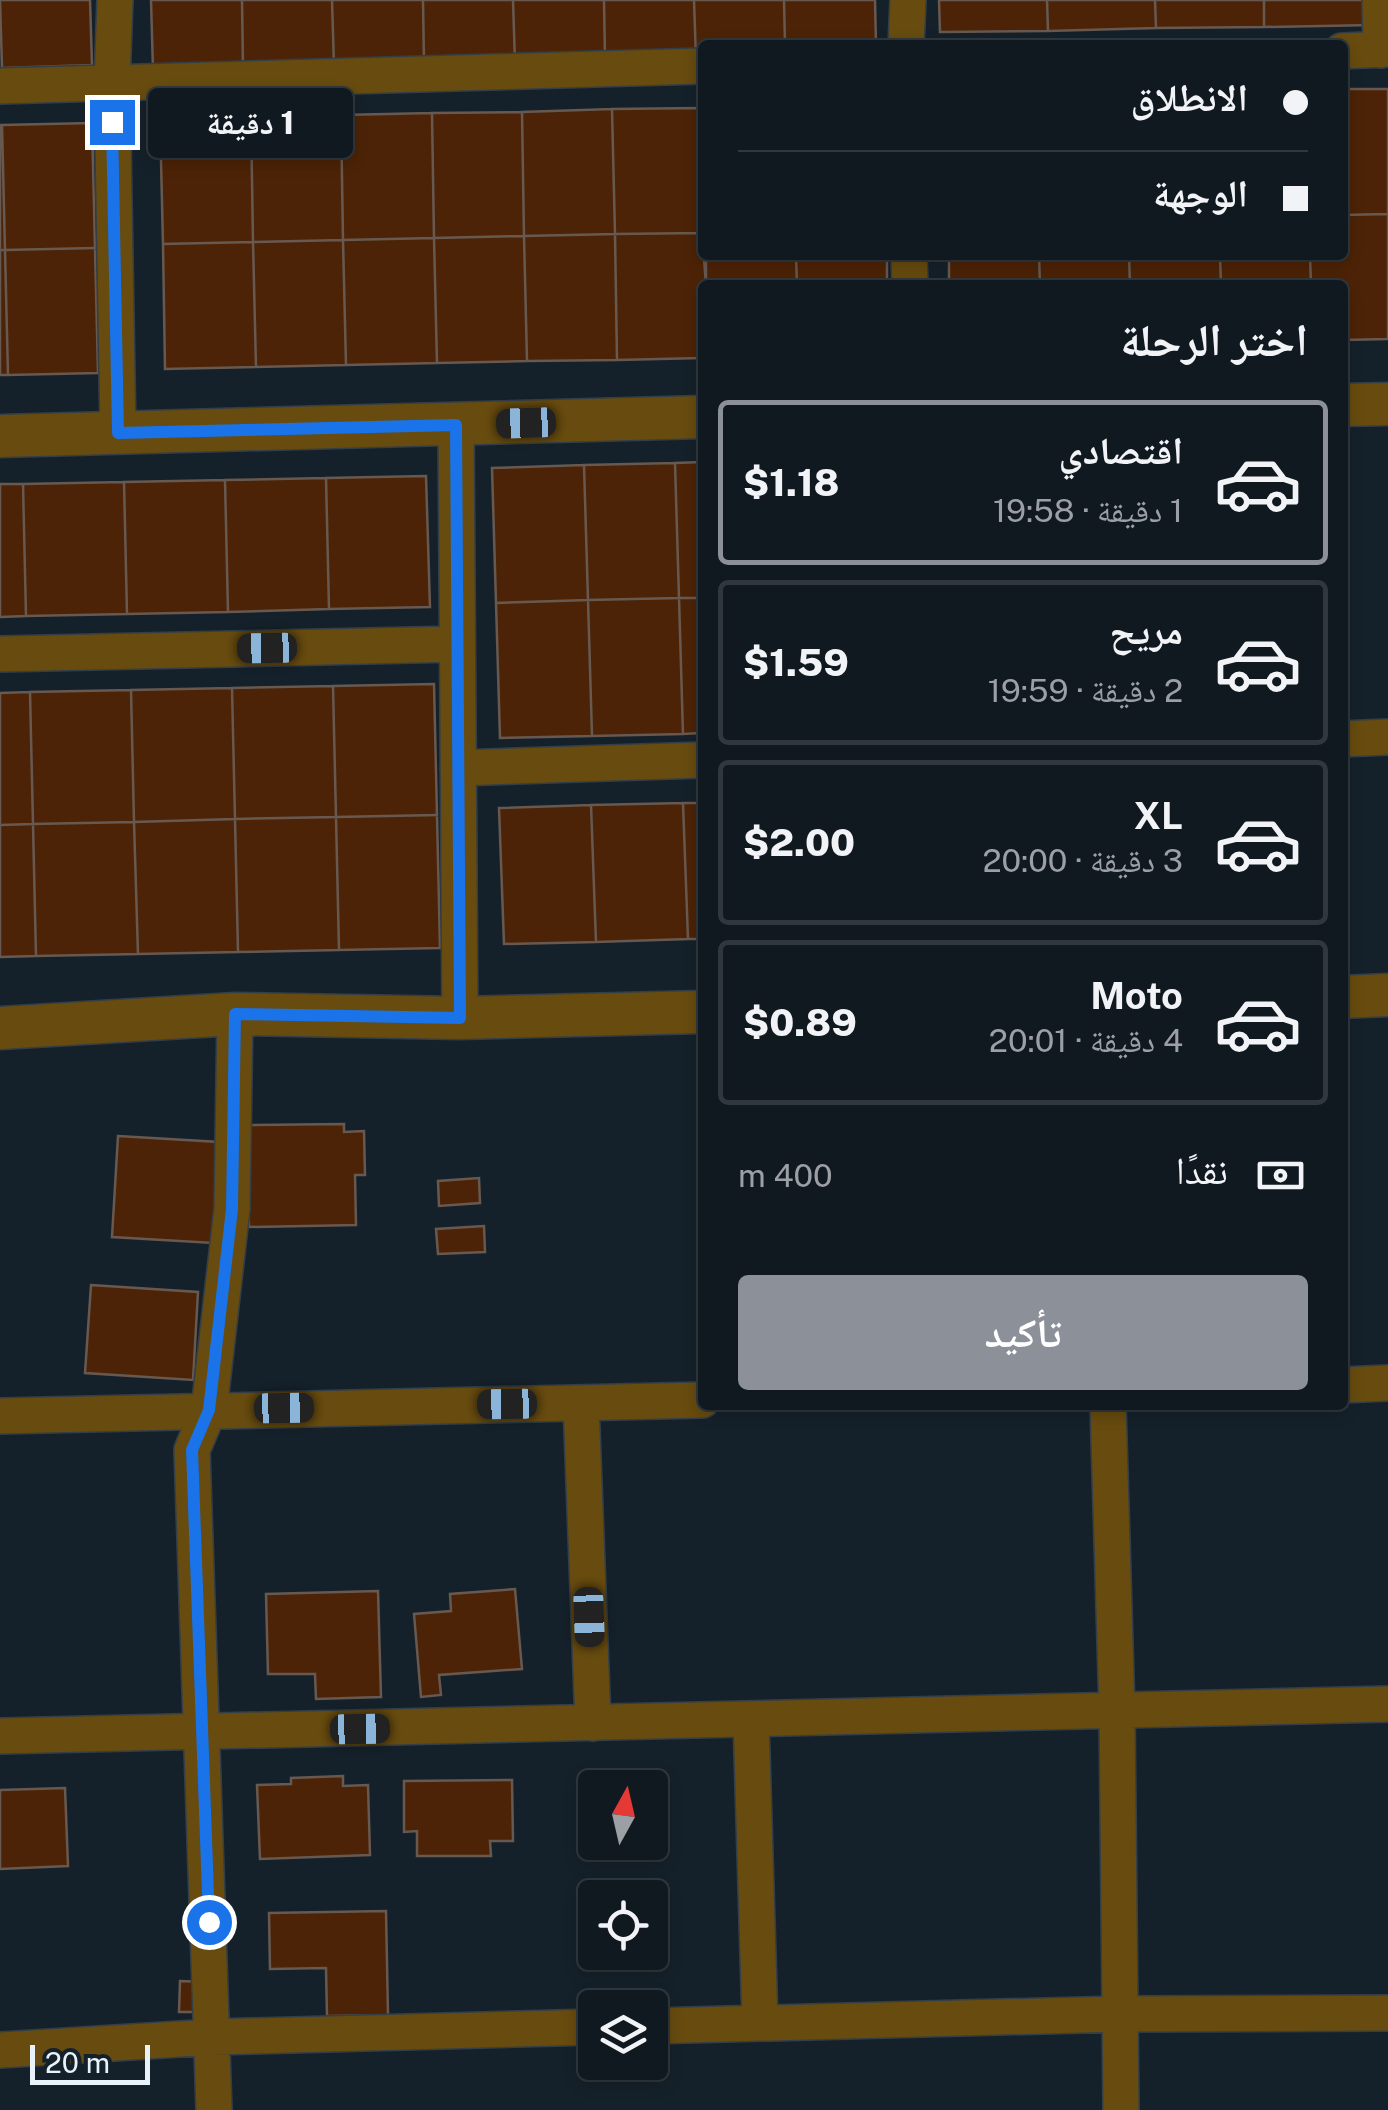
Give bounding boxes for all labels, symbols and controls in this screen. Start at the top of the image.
text: الانطلاق [1130,75,1248,120]
callout: 1 دقيقة [147,87,352,157]
route end [90,100,135,145]
text: 1 دقيقة [206,104,295,141]
text: الوجهة [1153,171,1248,216]
text: اختر الرحلة [1120,313,1308,366]
car [495,407,557,439]
text: اقتصادي [1059,428,1183,473]
icon: car [1213,438,1303,528]
text: $1.18 [743,460,839,505]
text: 1 دقيقة · 19:58 [993,492,1183,529]
text: مريح [1109,608,1183,653]
icon: car [1213,618,1303,708]
car [237,632,297,664]
text: $1.59 [743,640,849,685]
text: 2 دقيقة · 19:59 [988,672,1183,709]
text: XL [1134,793,1183,838]
icon: car [1213,798,1303,888]
text: $2.00 [743,820,855,865]
text: 3 دقيقة · 20:00 [982,842,1183,879]
text: Moto [1090,973,1183,1018]
icon: car [1213,978,1303,1068]
text: $0.89 [743,1000,857,1045]
text: 4 دقيقة · 20:01 [989,1022,1183,1059]
text: نقدًا [1176,1148,1228,1193]
icon: cash [1253,1148,1308,1203]
text: 400 m [738,1157,833,1194]
button: تأكيد [738,1275,1308,1390]
car [477,1388,537,1420]
car [254,1392,314,1424]
car [573,1586,605,1648]
car [330,1713,390,1745]
north arrow [578,1770,668,1860]
map controls [578,1770,668,2080]
button: locate [578,1880,668,1970]
route start [187,1900,232,1945]
button: layers [578,1990,668,2080]
scale bar [30,2040,150,2084]
text: 20 m [45,2046,110,2079]

